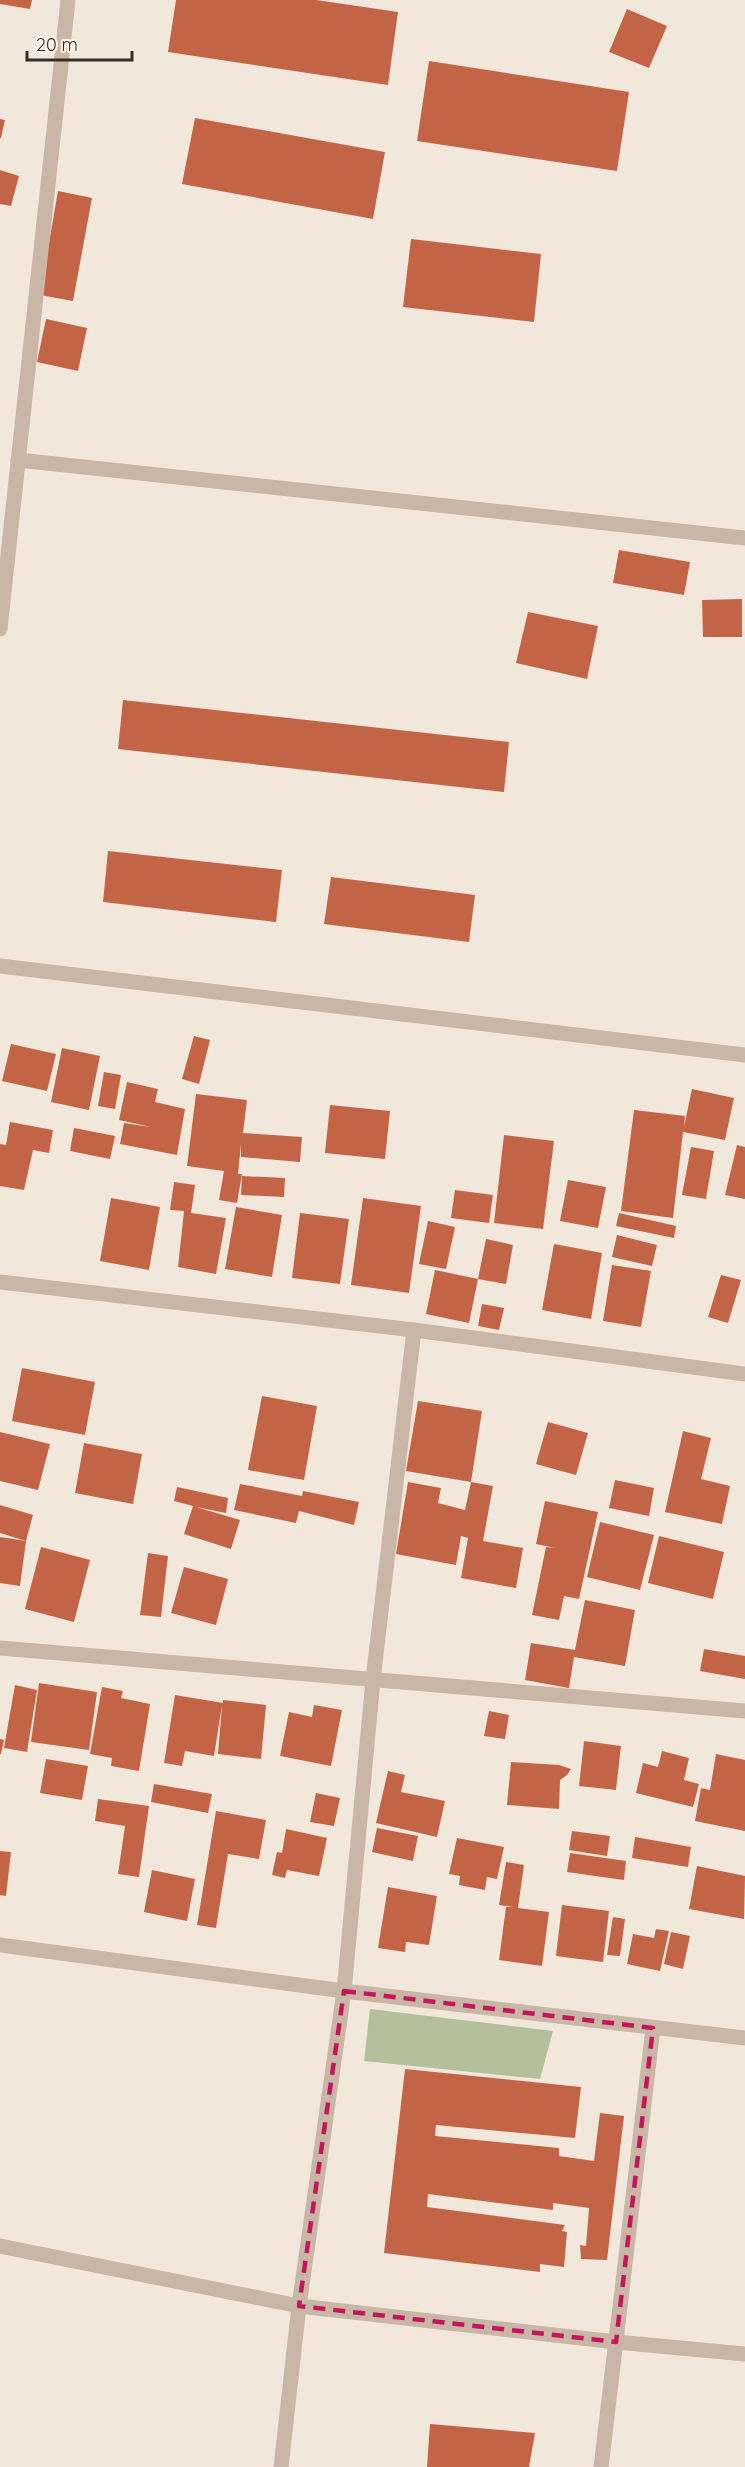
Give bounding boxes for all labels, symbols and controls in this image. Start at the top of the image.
scale bar [27,24,132,62]
text: 20 m [36,33,78,56]

